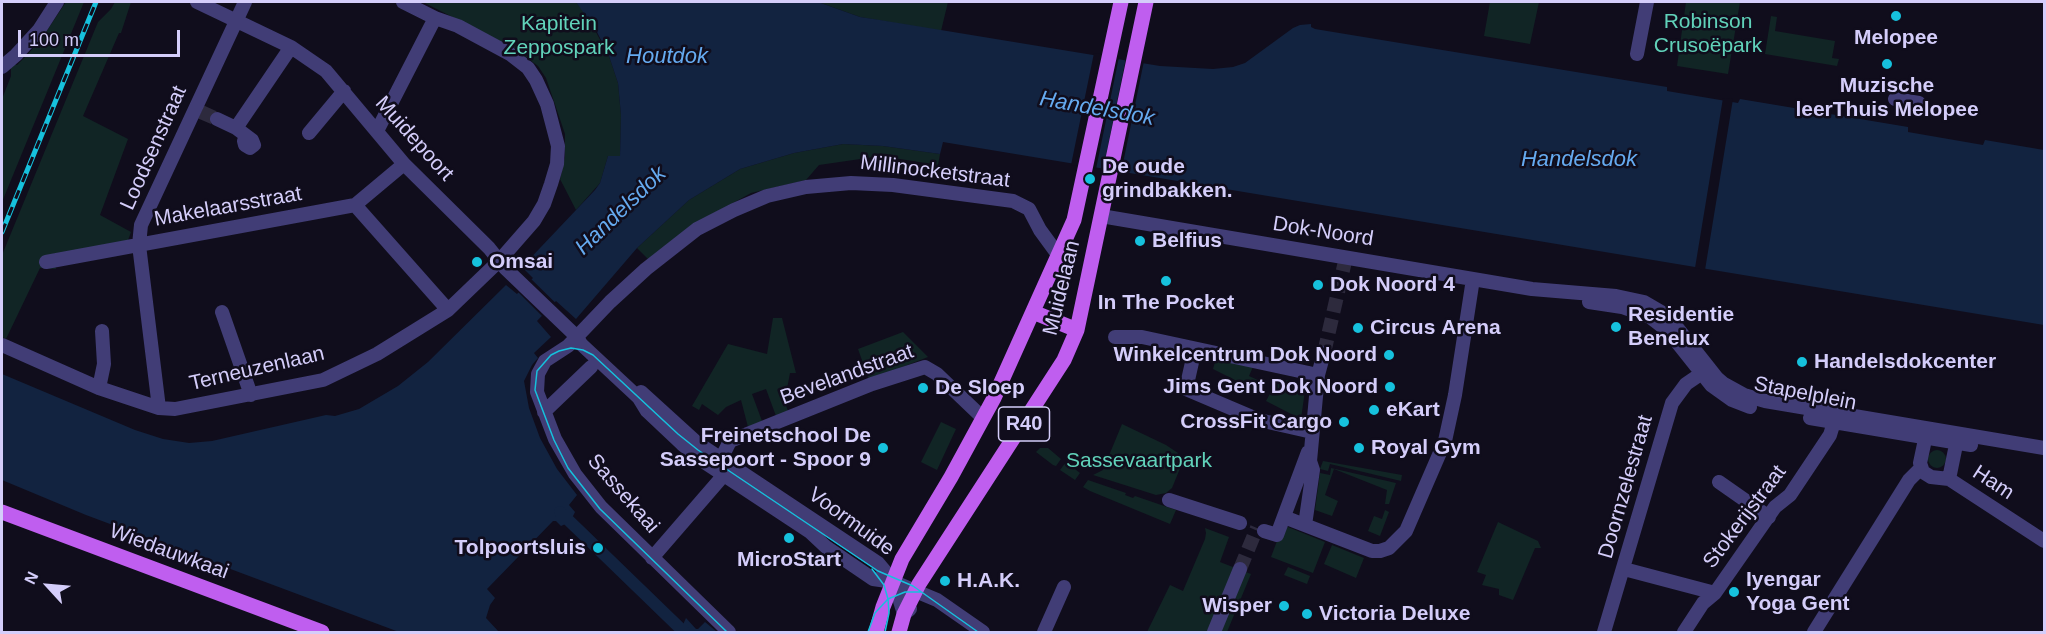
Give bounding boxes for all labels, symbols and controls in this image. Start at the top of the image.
park label: Robinson Crusoëpark [1654,9,1762,59]
marker: Melopee [1889,9,1903,23]
park label: Kapitein Zeppospark [504,11,614,61]
scale bar [21,18,183,56]
place label: Melopee [1854,25,1938,51]
text: 100 m [29,30,79,50]
water label: Houtdok [626,44,708,70]
marker: Muzische leerThuis Melopee [1880,57,1894,71]
place label: Muzische leerThuis Melopee [1795,73,1979,123]
street label: Loodsenstraat [115,82,193,214]
water label: Handelsdok [1037,86,1157,132]
street label: Muidepoort [369,92,459,186]
water label: Handelsdok [1521,147,1637,173]
street label: Millinocketstraat [859,150,1011,194]
place label: De oude grindbakken. [1102,154,1233,204]
water label: Handelsdok [570,161,672,261]
marker: De oude grindbakken. [1083,172,1097,186]
street label: Makelaarsstraat [152,182,304,232]
street label: Dok-Noord [1271,212,1375,252]
place label: Belfius [1152,228,1222,254]
marker: Belfius [1133,234,1147,248]
street label: Muidelaan [1038,238,1086,338]
place label: Omsai [489,249,553,275]
marker: Omsai [470,255,484,269]
place label: Dok Noord 4 [1330,272,1455,298]
marker: In The Pocket [1159,274,1173,288]
marker: Dok Noord 4 [1311,278,1325,292]
place label: In The Pocket [1098,290,1234,316]
place label: Residentie Benelux [1628,302,1734,352]
place label: Circus Arena [1370,315,1501,341]
marker: Residentie Benelux [1609,320,1623,334]
marker: Circus Arena [1351,321,1365,335]
street label: Bevelandstraat [777,339,917,411]
street label: Terneuzenlaan [187,341,327,397]
place label: Winkelcentrum Dok Noord [1113,342,1377,368]
marker: Winkelcentrum Dok Noord [1382,348,1396,362]
place label: Handelsdokcenter [1814,349,1996,375]
marker: Handelsdokcenter [1795,355,1809,369]
street label: Stapelplein [1752,372,1858,416]
place label: Jims Gent Dok Noord [1163,374,1378,400]
place label: De Sloep [935,375,1025,401]
marker: Jims Gent Dok Noord [1383,380,1397,394]
marker: De Sloep [916,381,930,395]
place label: eKart [1386,397,1440,423]
marker: eKart [1367,403,1381,417]
road number: R40 [998,407,1050,441]
place label: CrossFit Cargo [1180,409,1332,435]
street label: Doornzelestraat [1593,412,1659,562]
marker: CrossFit Cargo [1337,415,1351,429]
place label: Freinetschool De Sassepoort - Spoor 9 [660,423,871,473]
place label: Royal Gym [1371,435,1481,461]
marker: Freinetschool De Sassepoort - Spoor 9 [876,441,890,455]
marker: Royal Gym [1352,441,1366,455]
park label: Sassevaartpark [1066,448,1212,474]
street label: Sassekaai [582,449,664,539]
street label: Stokerijstraat [1698,460,1792,574]
street label: Ham [1968,460,2018,506]
street label: Voormuide [803,482,899,562]
street label: Wiedauwkaai [106,519,232,585]
marker: MicroStart [782,531,796,545]
place label: Tolpoortsluis [455,535,586,561]
marker: Tolpoortsluis [591,541,605,555]
place label: MicroStart [737,547,841,573]
north arrow [18,556,78,616]
place label: Iyengar Yoga Gent [1746,567,1849,617]
place label: H.A.K. [957,568,1020,594]
text: N [21,569,42,587]
marker: H.A.K. [938,574,952,588]
marker: Iyengar Yoga Gent [1727,585,1741,599]
place label: Wisper [1202,593,1272,619]
marker: Wisper [1277,599,1291,613]
place label: Victoria Deluxe [1319,601,1470,627]
marker: Victoria Deluxe [1300,607,1314,621]

